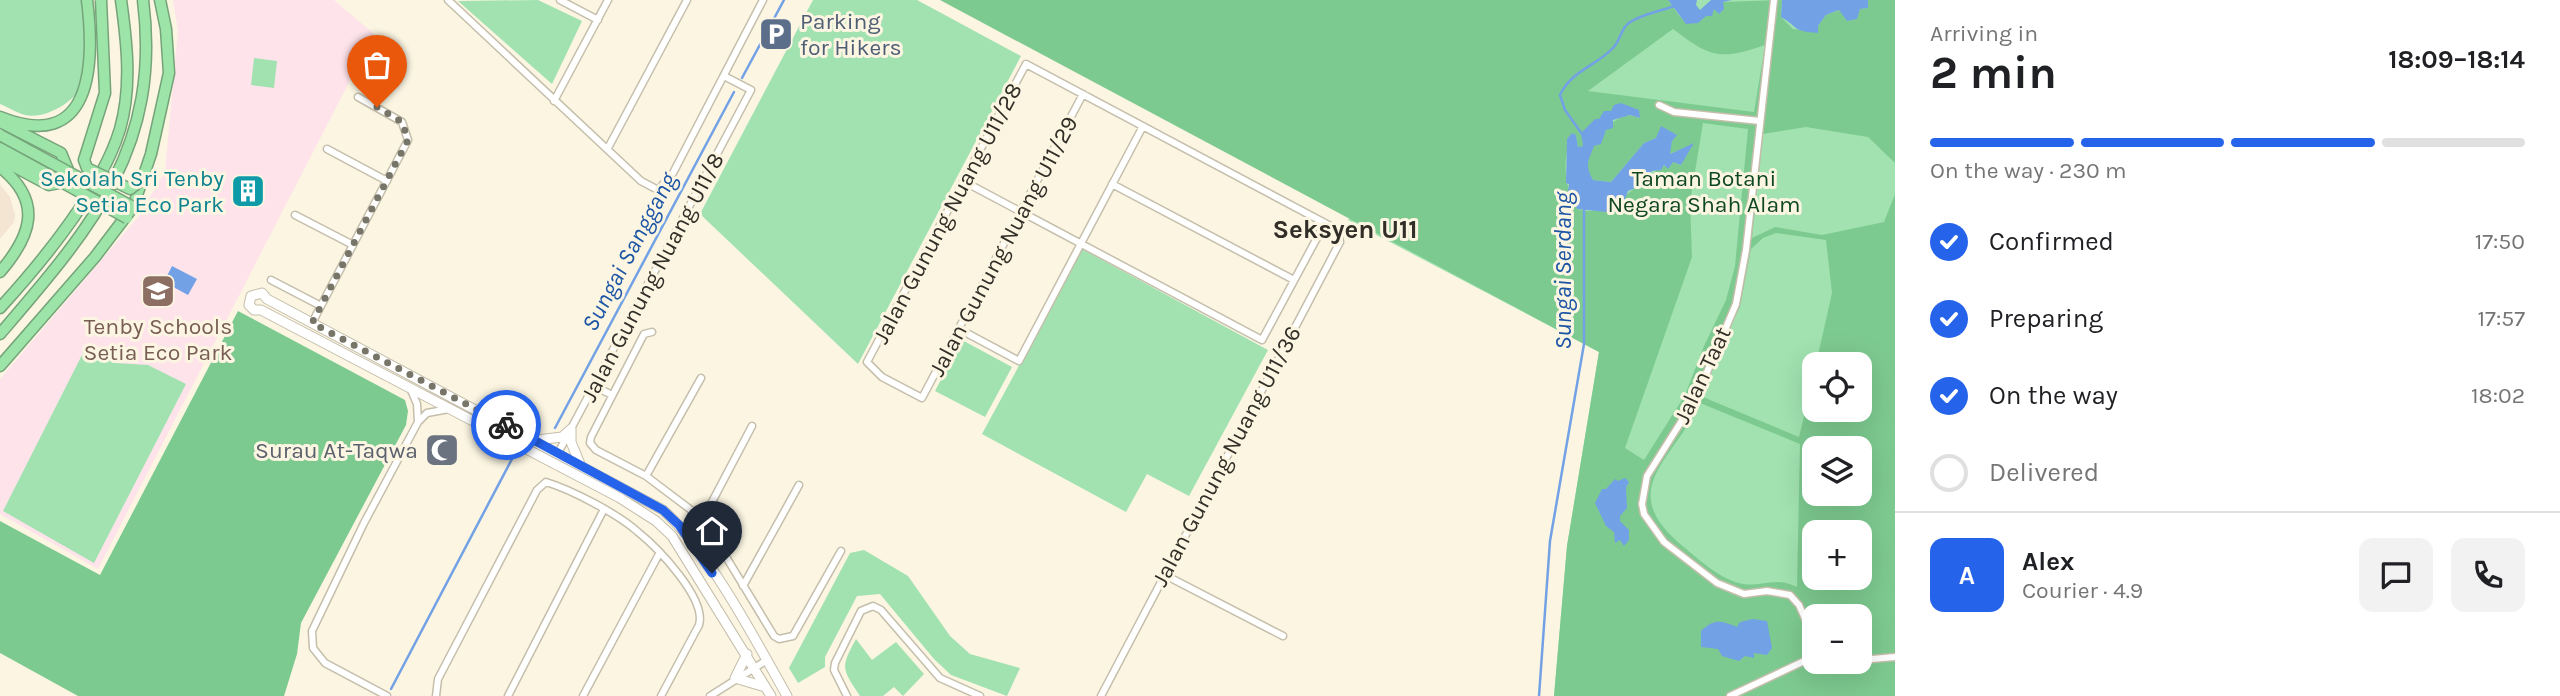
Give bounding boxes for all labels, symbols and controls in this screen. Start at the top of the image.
place label: Parking for Hikers [800,8,902,61]
parking icon: Parking for Hikers [757,15,795,53]
text: Arriving in [1930,20,2038,47]
pin [347,35,407,107]
text: 18:09–18:14 [2388,44,2525,75]
icon: bag [358,46,396,84]
text: 2 min [1930,46,2057,100]
street label: Jalan Gunung Nuang U11/28 [867,78,1028,348]
street label: Jalan Gunung Nuang U11/29 [923,112,1084,381]
street label: Jalan Gunung Nuang U11/8 [575,148,730,406]
text: On the way · 230 m [1930,157,2127,184]
place label: Sekolah Sri Tenby Setia Eco Park [40,165,224,218]
park label: Taman Botani Negara Shah Alam [1607,165,1801,218]
water label: Sungai Sanggang [576,167,683,336]
building icon: Sekolah Sri Tenby Setia Eco Park [229,172,267,210]
water label: Sungai Serdang [1549,191,1577,350]
district label: Seksyen U11 [1272,214,1418,245]
icon: check [1930,223,1968,261]
text: Confirmed [1989,226,2114,257]
text: 17:50 [2475,228,2525,255]
school or university icon: Tenby Schools Setia Eco Park [139,272,177,310]
icon: check [1930,300,1968,338]
text: Preparing [1989,303,2103,334]
text: 17:57 [2478,305,2525,332]
place label: Tenby Schools Setia Eco Park [84,313,232,366]
street label: Jalan Gunung Nuang U11/36 [1146,322,1307,591]
street label: Jalan Taat [1668,322,1737,428]
map controls [1802,352,1872,674]
button: locate [1802,352,1872,422]
icon: check [1930,377,1968,415]
text: On the way [1989,380,2118,411]
text: 18:02 [2471,382,2525,409]
courier [471,390,541,460]
icon: bike [487,406,525,444]
mosque icon: Surau At-Taqwa [423,431,461,469]
button: layers [1802,436,1872,506]
place label: Surau At-Taqwa [255,437,418,464]
text: Delivered [1989,457,2099,488]
pin [682,501,742,573]
icon: home [693,512,731,550]
button: + [1802,520,1872,590]
button: chat [2359,538,2433,612]
button: phone [2451,538,2525,612]
text: Alex [2022,546,2074,577]
text: A [1959,560,1975,591]
text: Courier · 4.9 [2022,577,2143,604]
button: − [1802,604,1872,674]

